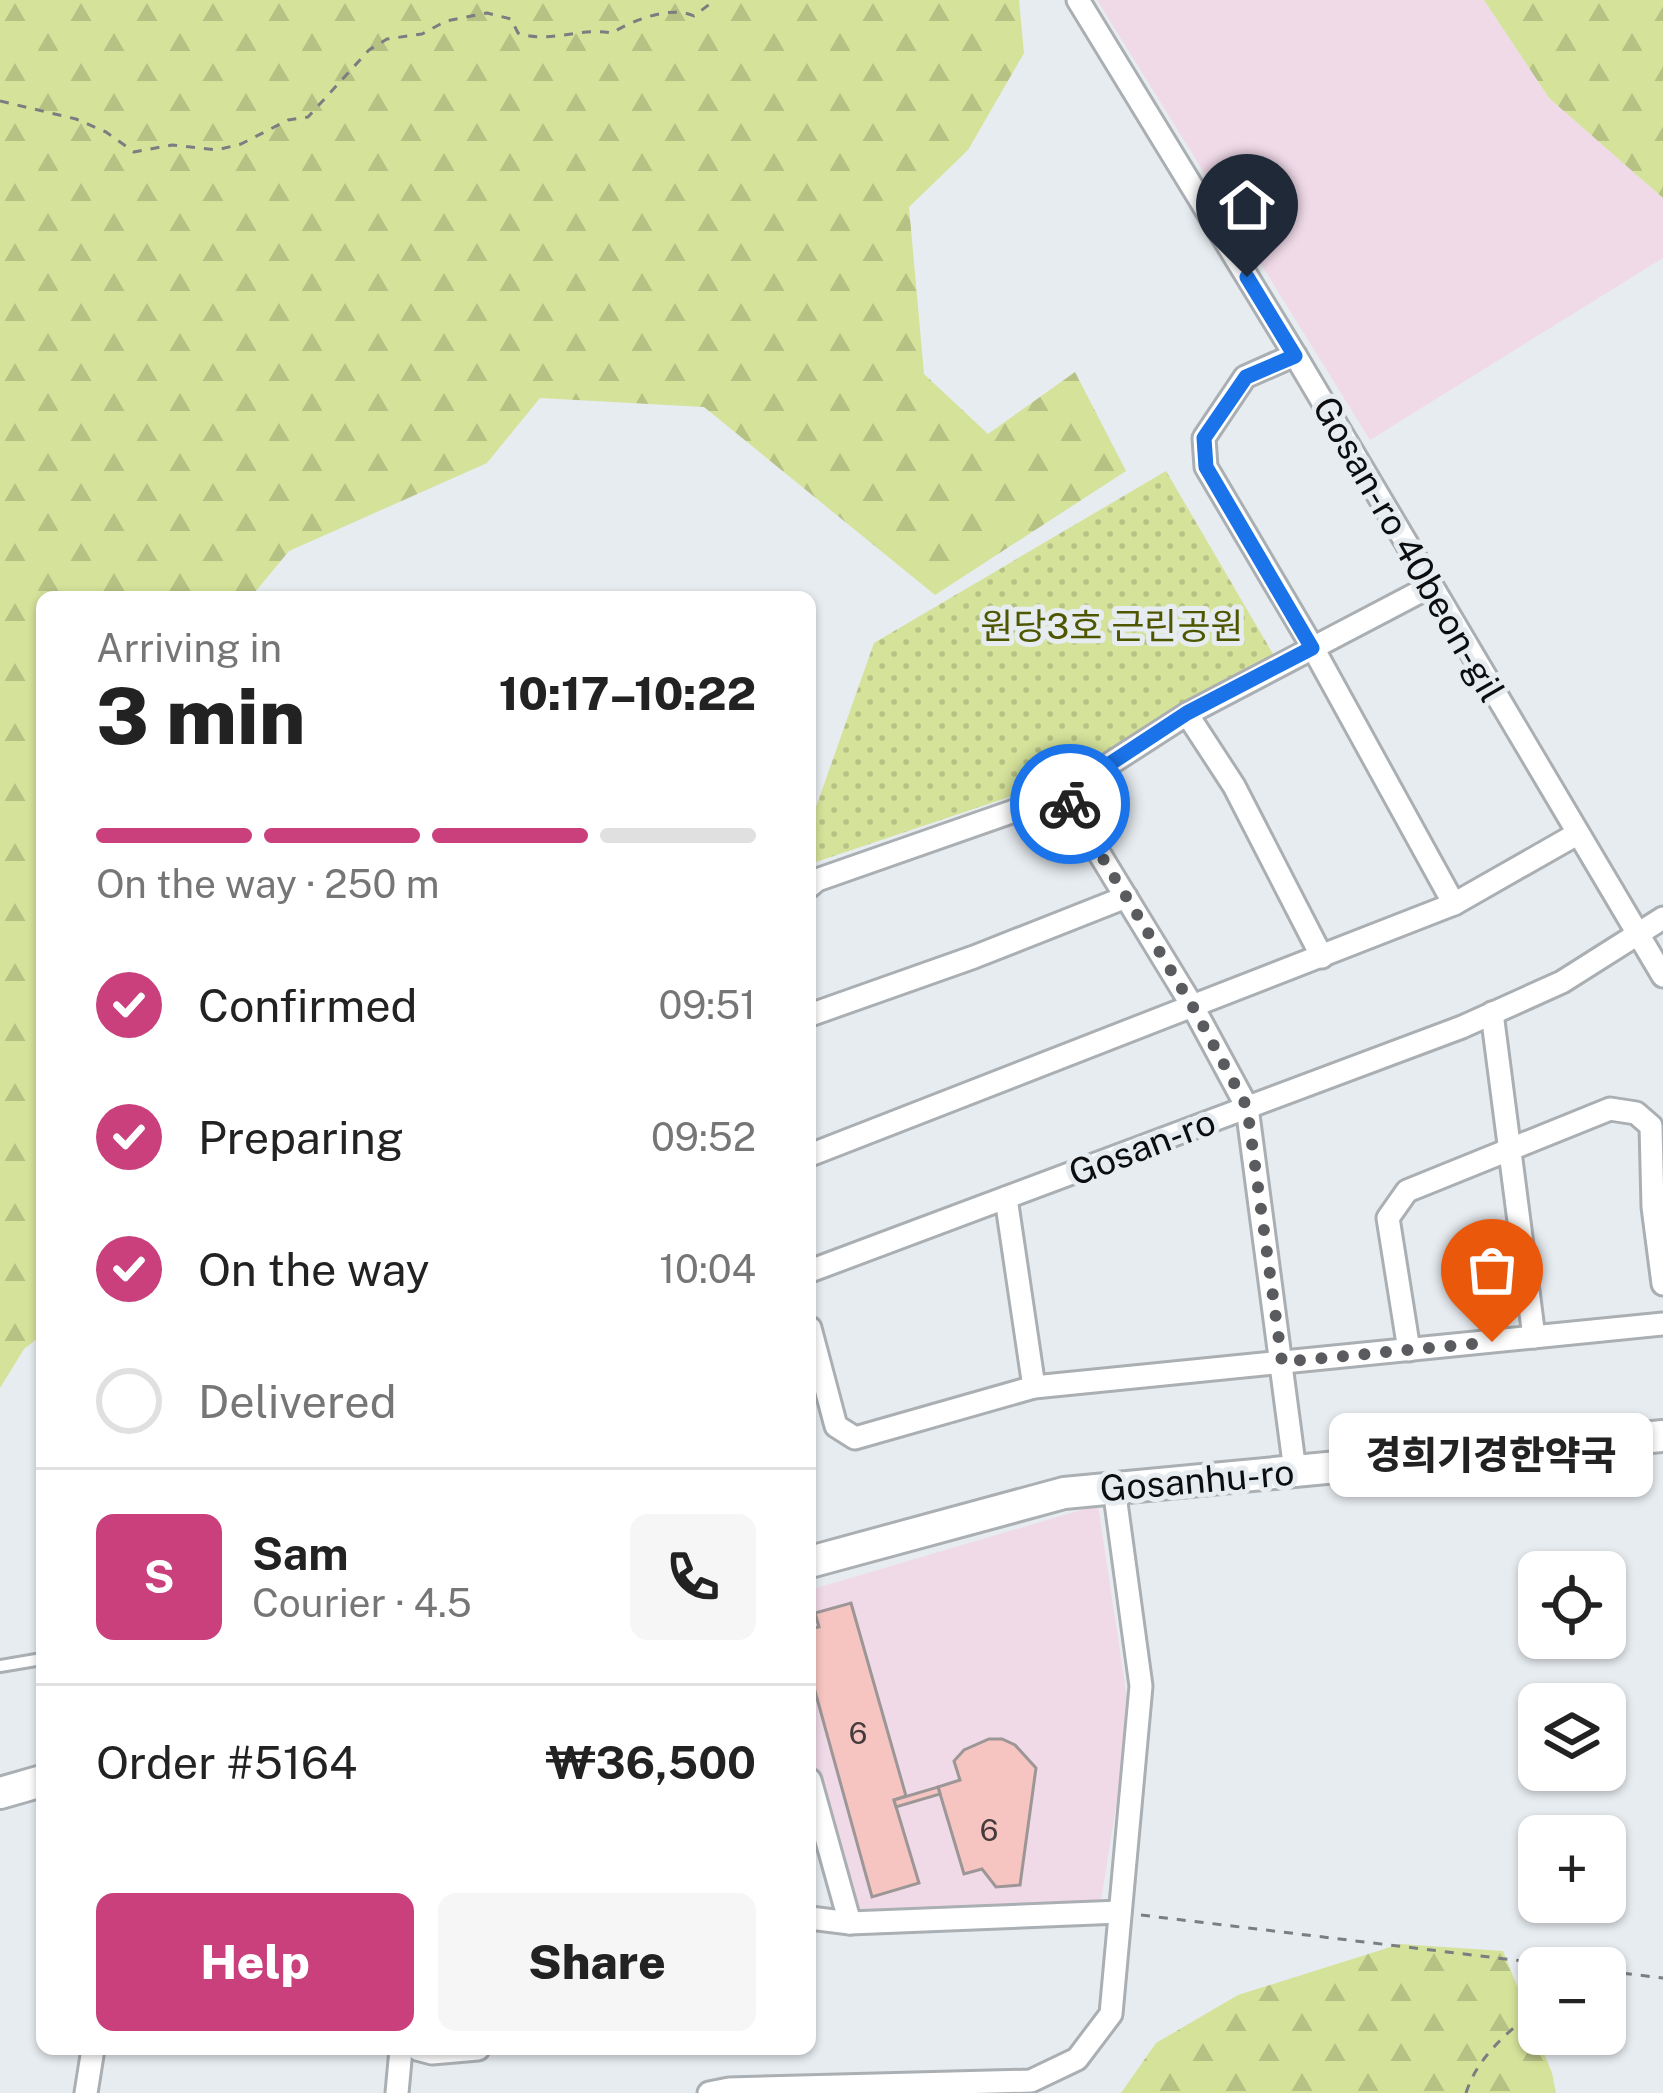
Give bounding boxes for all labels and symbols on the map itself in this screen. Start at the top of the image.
pin [1196,154,1298,277]
street label: Gosan-ro 40beon-gil [1304,389,1514,709]
park label: 원당3호 근린공원 [980,605,1244,647]
courier [1010,744,1130,864]
street label: Gosan-ro [1063,1100,1221,1194]
pin [1441,1219,1543,1342]
callout: 경희기경한약국 [1330,1414,1654,1498]
street label: Gosanhu-ro [1098,1451,1296,1509]
house number: 6 [849,1715,867,1751]
house number: 6 [980,1812,998,1848]

